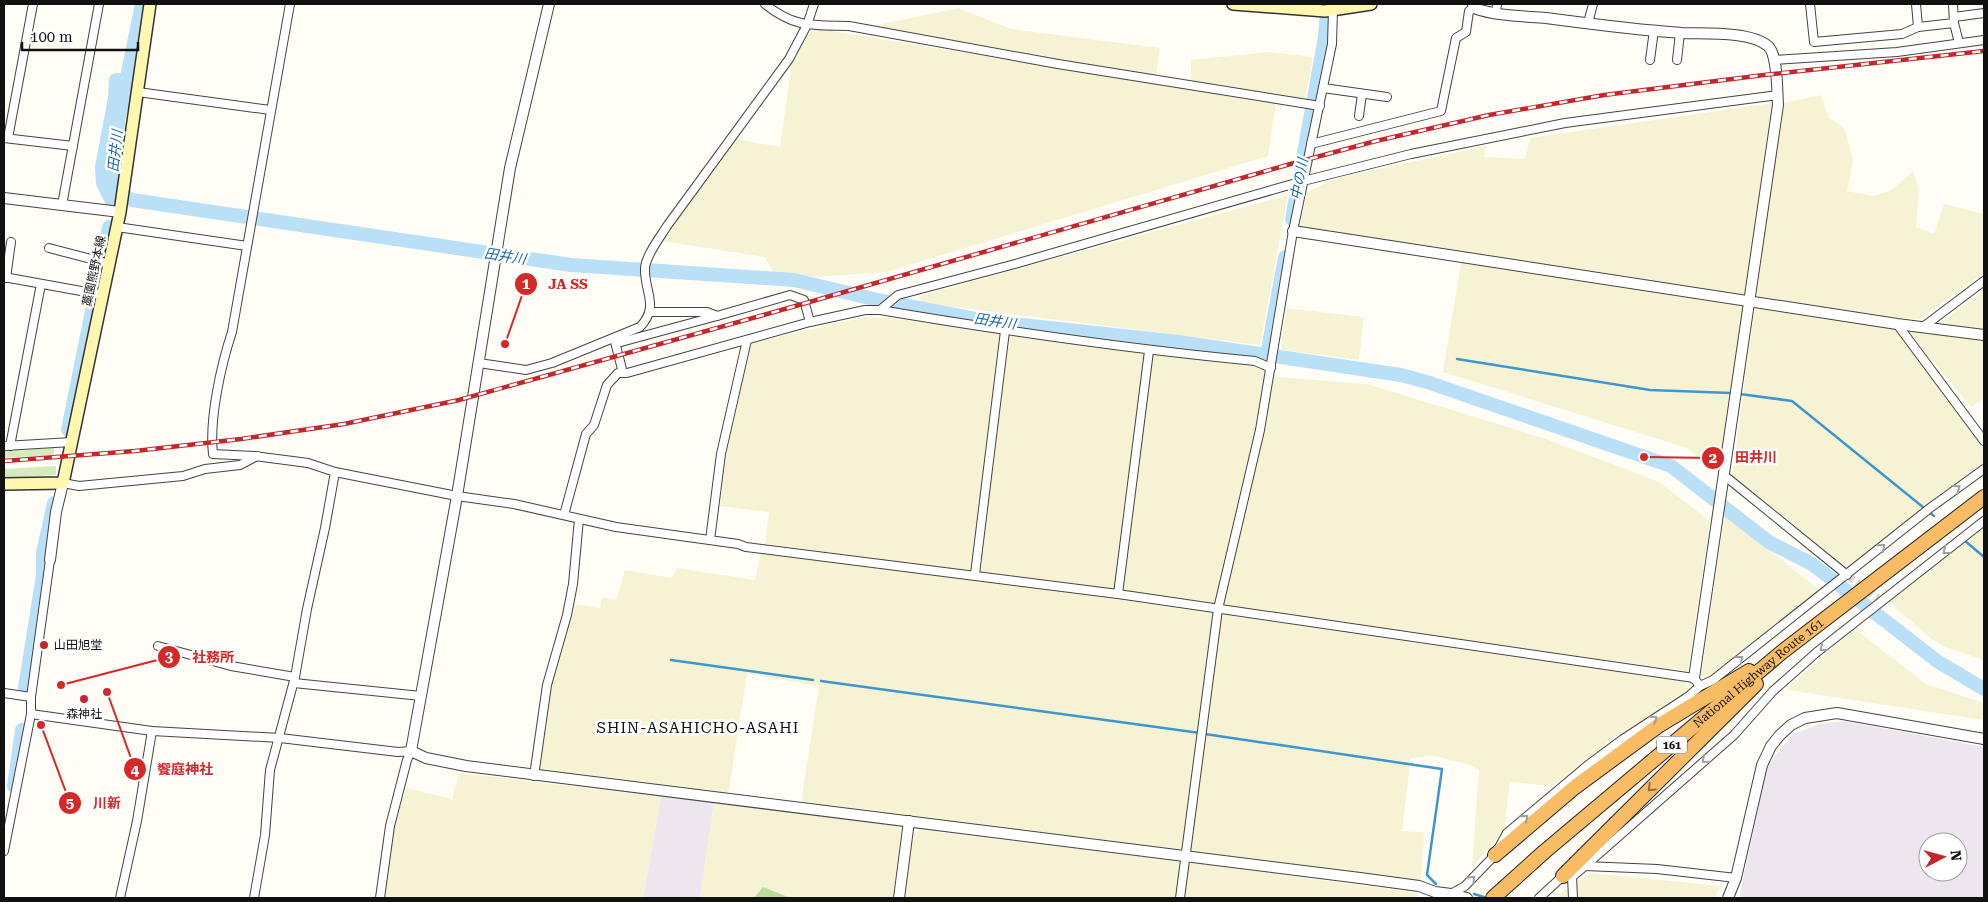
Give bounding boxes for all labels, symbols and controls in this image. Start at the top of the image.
scale bar [22,20,139,52]
text: 100 m [30,28,73,46]
water label: 田井川 [105,127,125,173]
water label: 中の川 [1287,155,1311,201]
street label: 藁園熊野本線 [80,234,108,308]
water label: 田井川 [483,245,529,267]
callout: JA SS [514,270,598,299]
text: 1 [522,275,531,293]
text: JA SS [548,276,588,292]
water label: 田井川 [973,310,1019,332]
callout: 田井川 [1700,443,1787,472]
text: 2 [1709,449,1717,467]
text: 田井川 [1735,449,1777,465]
one-way arrow [1951,485,1961,494]
one-way arrow [1877,543,1886,552]
one-way arrow [1943,545,1952,553]
street label: National Highway Route 161 [1690,616,1827,730]
place label: 山田旭堂 [54,638,102,652]
marker: 山田旭堂 [38,639,50,651]
callout: 社務所 [157,642,244,671]
one-way arrow [1819,642,1828,651]
text: 3 [165,648,174,666]
text: 社務所 [192,649,234,665]
one-way arrow [1734,656,1743,664]
marker: 森神社 [78,693,90,705]
place label: 森神社 [66,707,102,721]
one-way arrow [1648,715,1657,725]
district label: SHIN-ASAHICHO-ASAHI [597,719,799,737]
road number: 161 [1657,736,1687,754]
one-way arrow [1702,754,1711,763]
callout: 饗庭神社 [122,755,223,784]
text: 4 [131,761,140,779]
text: 饗庭神社 [157,761,213,777]
one-way arrow [1648,782,1657,791]
callout: 川新 [58,789,131,818]
text: 5 [66,794,74,812]
text: 川新 [93,795,121,811]
one-way arrow [1519,815,1528,823]
north arrow [1918,832,1968,882]
text: N [1947,849,1964,862]
one-way arrow [1466,875,1475,884]

